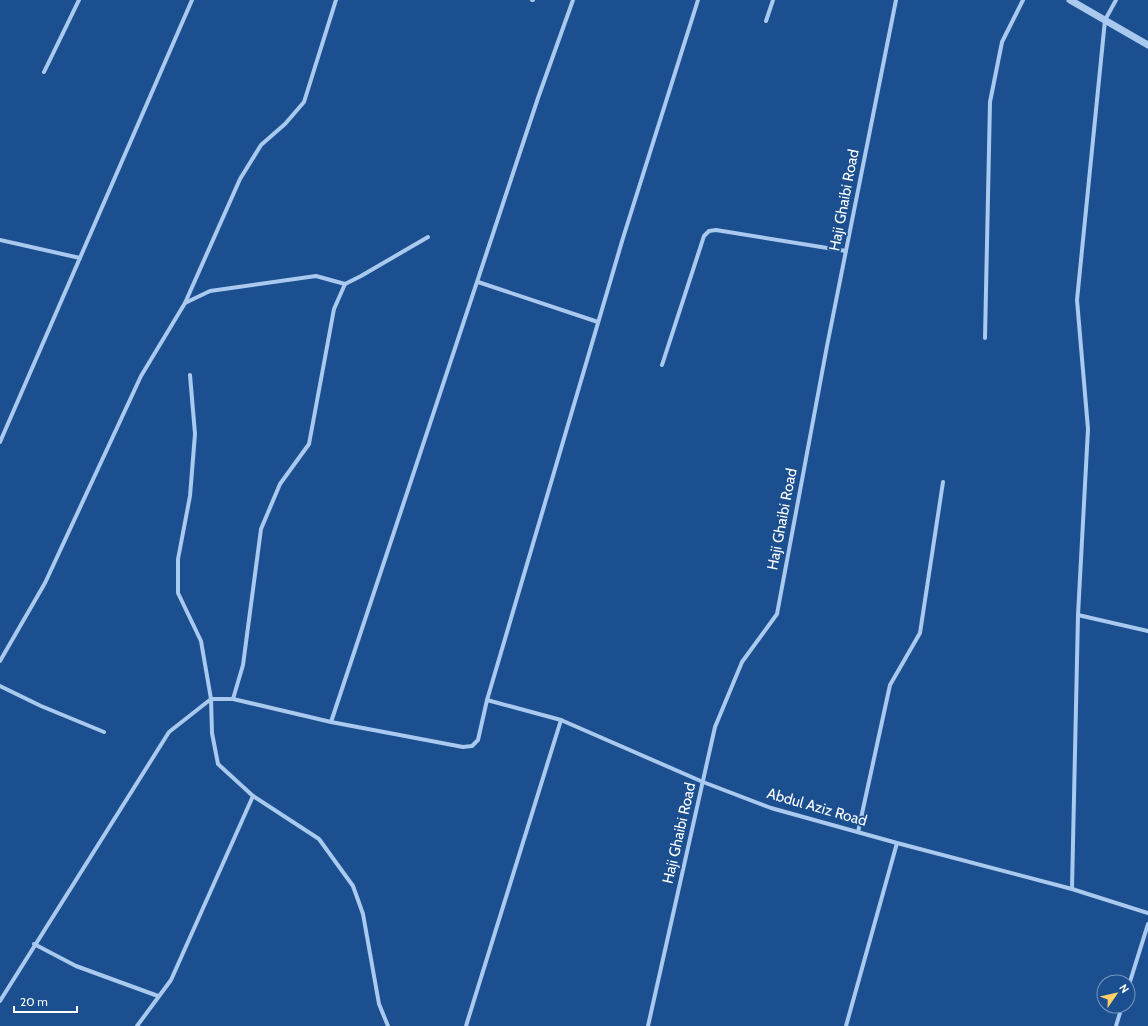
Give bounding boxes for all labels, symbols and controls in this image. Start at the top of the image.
street label: Haji Ghaibi Road [825,148,863,252]
street label: Haji Ghaibi Road [763,467,801,571]
street label: Haji Ghaibi Road [659,781,699,885]
street label: Abdul Aziz Road [765,784,869,830]
north arrow [1096,974,1136,1014]
text: N [1116,981,1132,996]
scale bar [14,988,77,1014]
text: 20 m [20,994,48,1009]

